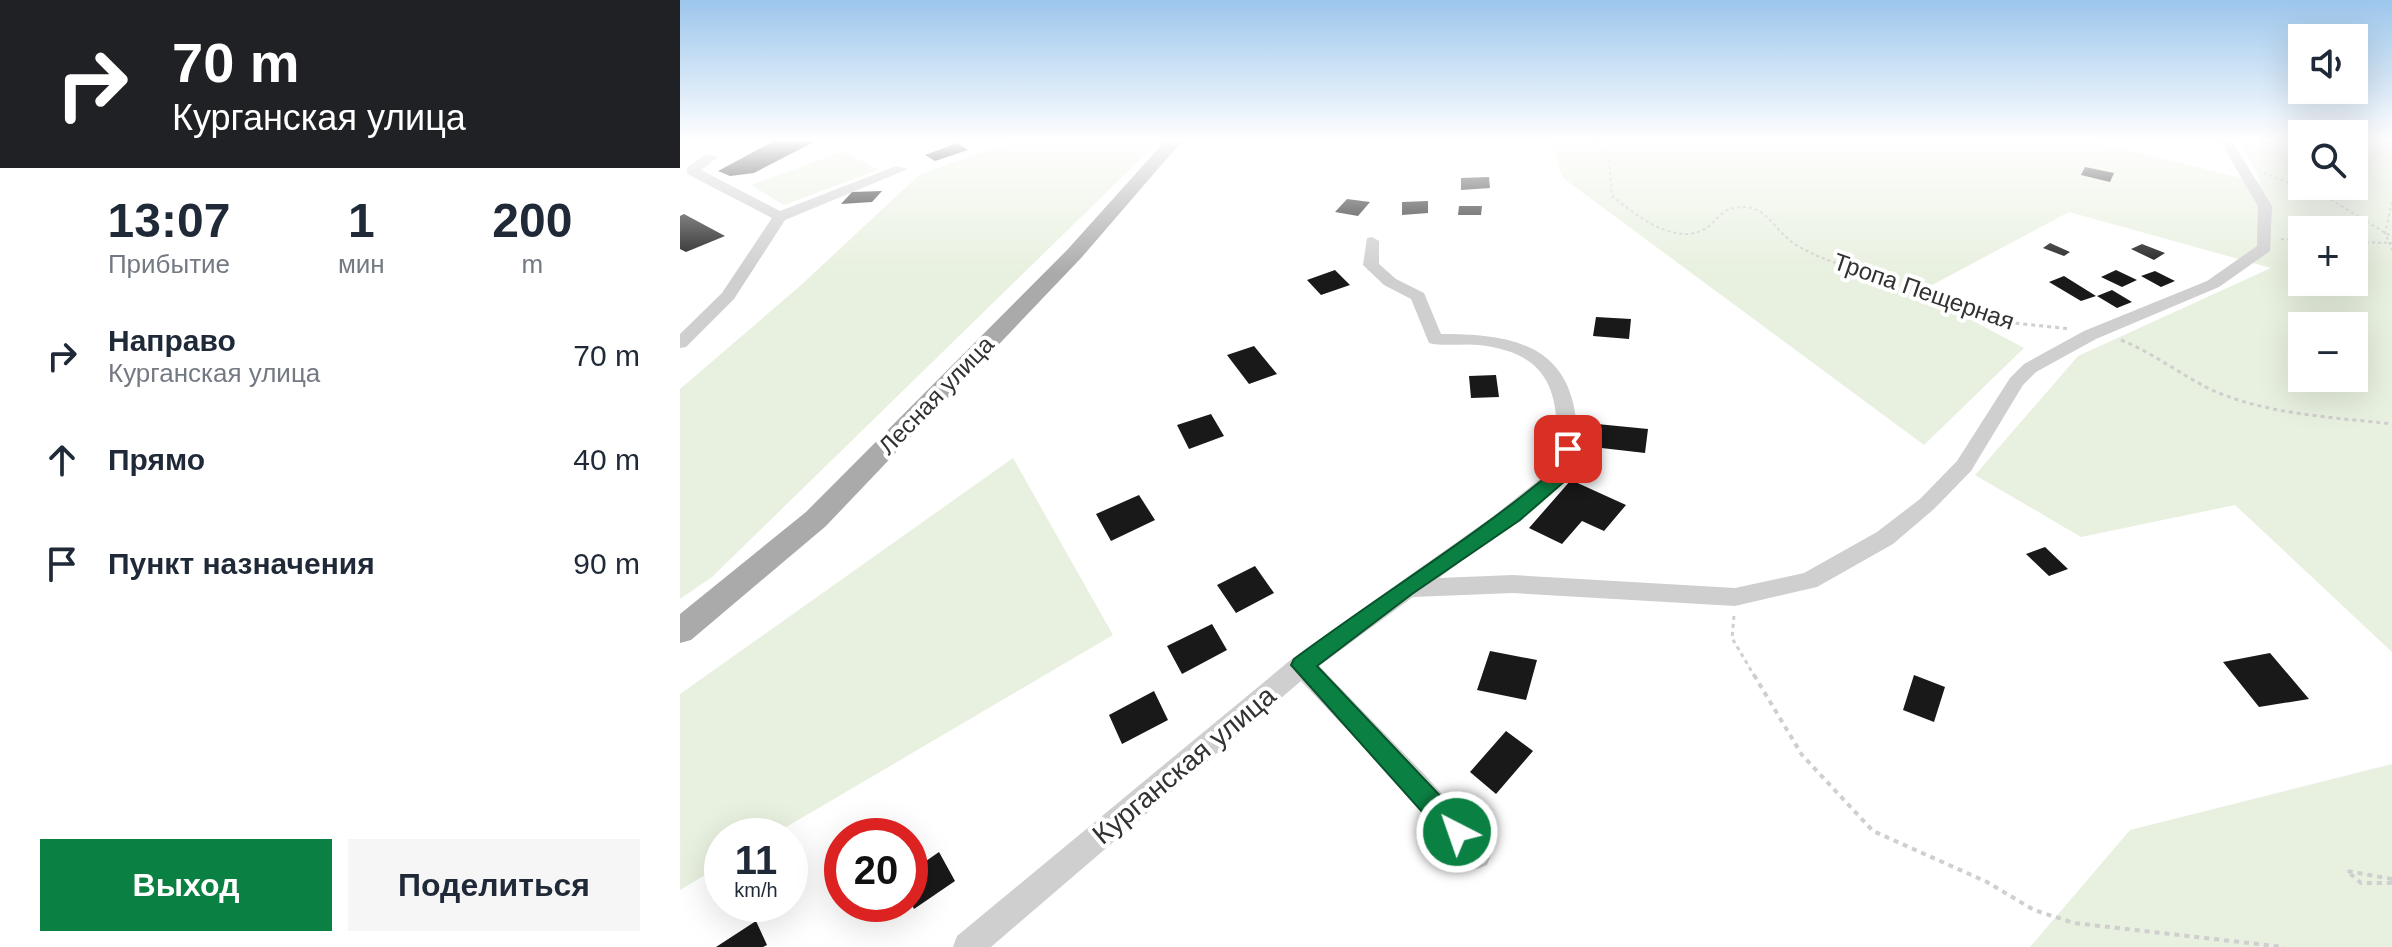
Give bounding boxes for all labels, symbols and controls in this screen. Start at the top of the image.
map controls [2288,24,2368,392]
button: sound [2288,24,2368,104]
text: 70 m [172,31,300,94]
icon: right [40,32,144,136]
text: Курганская улица [172,97,466,138]
button: search [2288,120,2368,200]
text: 13:07 [108,194,230,247]
text: 1 [348,194,375,247]
text: 200 [492,194,572,247]
button: + [2288,216,2368,296]
street label: Тропа Пещерная [1830,247,2018,335]
text: Прибытие [108,249,230,279]
text: мин [338,249,385,279]
text: m [522,249,543,279]
button: − [2288,312,2368,392]
text: Направо [108,324,236,357]
street label: Лесная улица [873,330,999,460]
icon: right [40,334,84,378]
text: 70 m [573,339,640,372]
text: Курганская улица [108,358,320,388]
pin [1534,415,1602,483]
icon: arrive [1546,427,1590,471]
icon: ahead [40,438,84,482]
text: Прямо [108,443,205,476]
text: 40 m [573,443,640,476]
icon: arrive [40,542,84,586]
text: Пункт назначения [108,547,375,580]
text: 90 m [573,547,640,580]
street label: Курганская улица [1086,679,1282,850]
position arrow [1415,790,1499,874]
speed limit sign: 20 [824,818,928,922]
text: 11 [735,838,777,882]
button: Выход [40,839,332,931]
button: Поделиться [348,839,640,931]
text: km/h [734,879,778,901]

